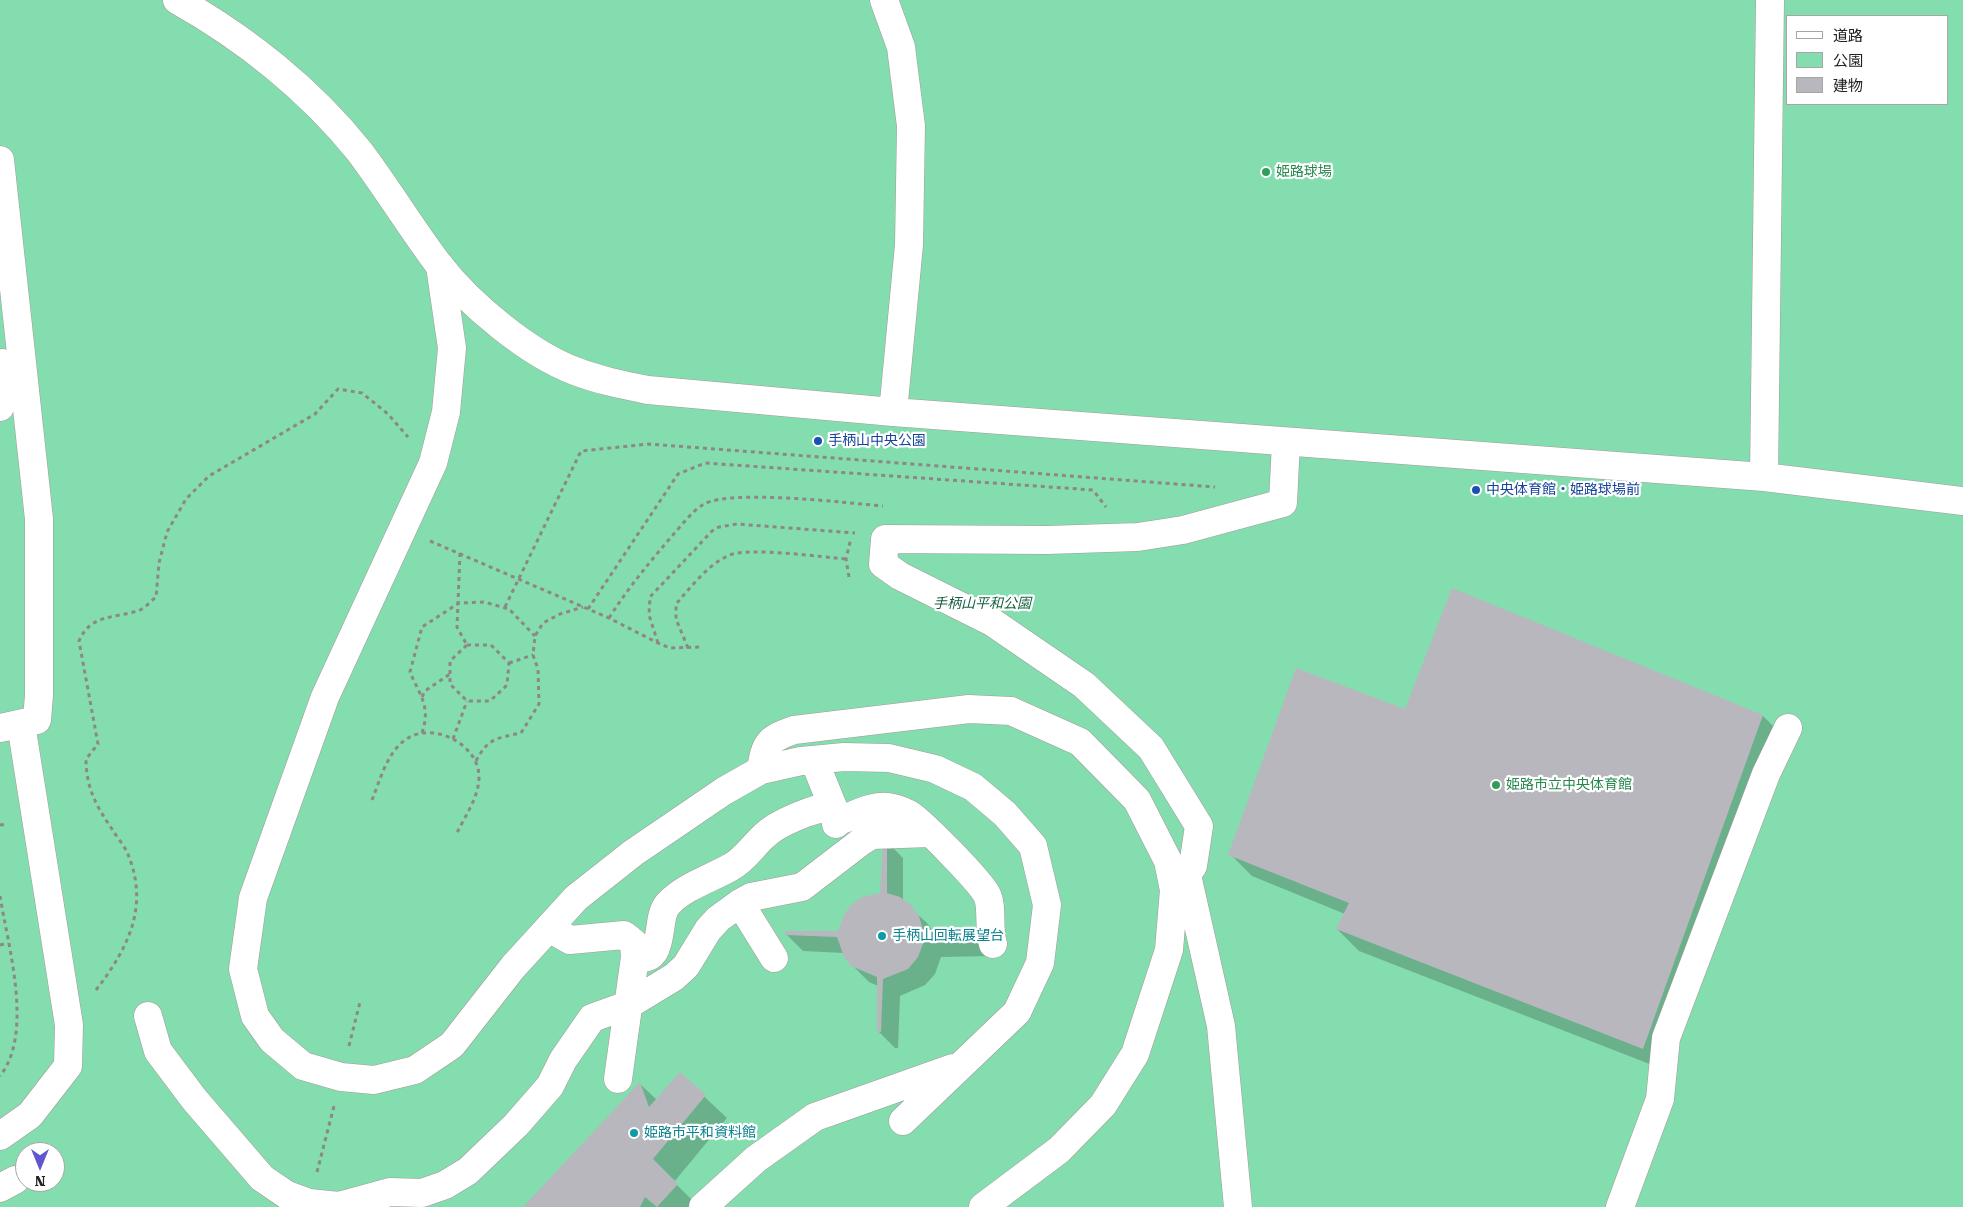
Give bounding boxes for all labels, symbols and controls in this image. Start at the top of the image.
legend [1786,15,1948,105]
text: 道路 [1833,27,1863,45]
text: 公園 [1833,52,1863,70]
text: 建物 [1833,77,1863,95]
place label: 姫路球場 [1276,164,1332,180]
marker: 姫路球場 [1260,166,1272,178]
place label: 手柄山中央公園 [828,433,926,449]
marker: 手柄山中央公園 [812,435,824,447]
place label: 中央体育館・姫路球場前 [1486,482,1640,498]
marker: 中央体育館・姫路球場前 [1470,484,1482,496]
park label: 手柄山平和公園 [933,596,1031,612]
place label: 姫路市立中央体育館 [1506,777,1632,793]
marker: 姫路市立中央体育館 [1490,779,1502,791]
place label: 手柄山回転展望台 [892,928,1004,944]
marker: 手柄山回転展望台 [876,930,888,942]
place label: 姫路市平和資料館 [644,1125,756,1141]
marker: 姫路市平和資料館 [628,1127,640,1139]
north arrow [15,1142,65,1192]
text: N [35,1173,45,1189]

